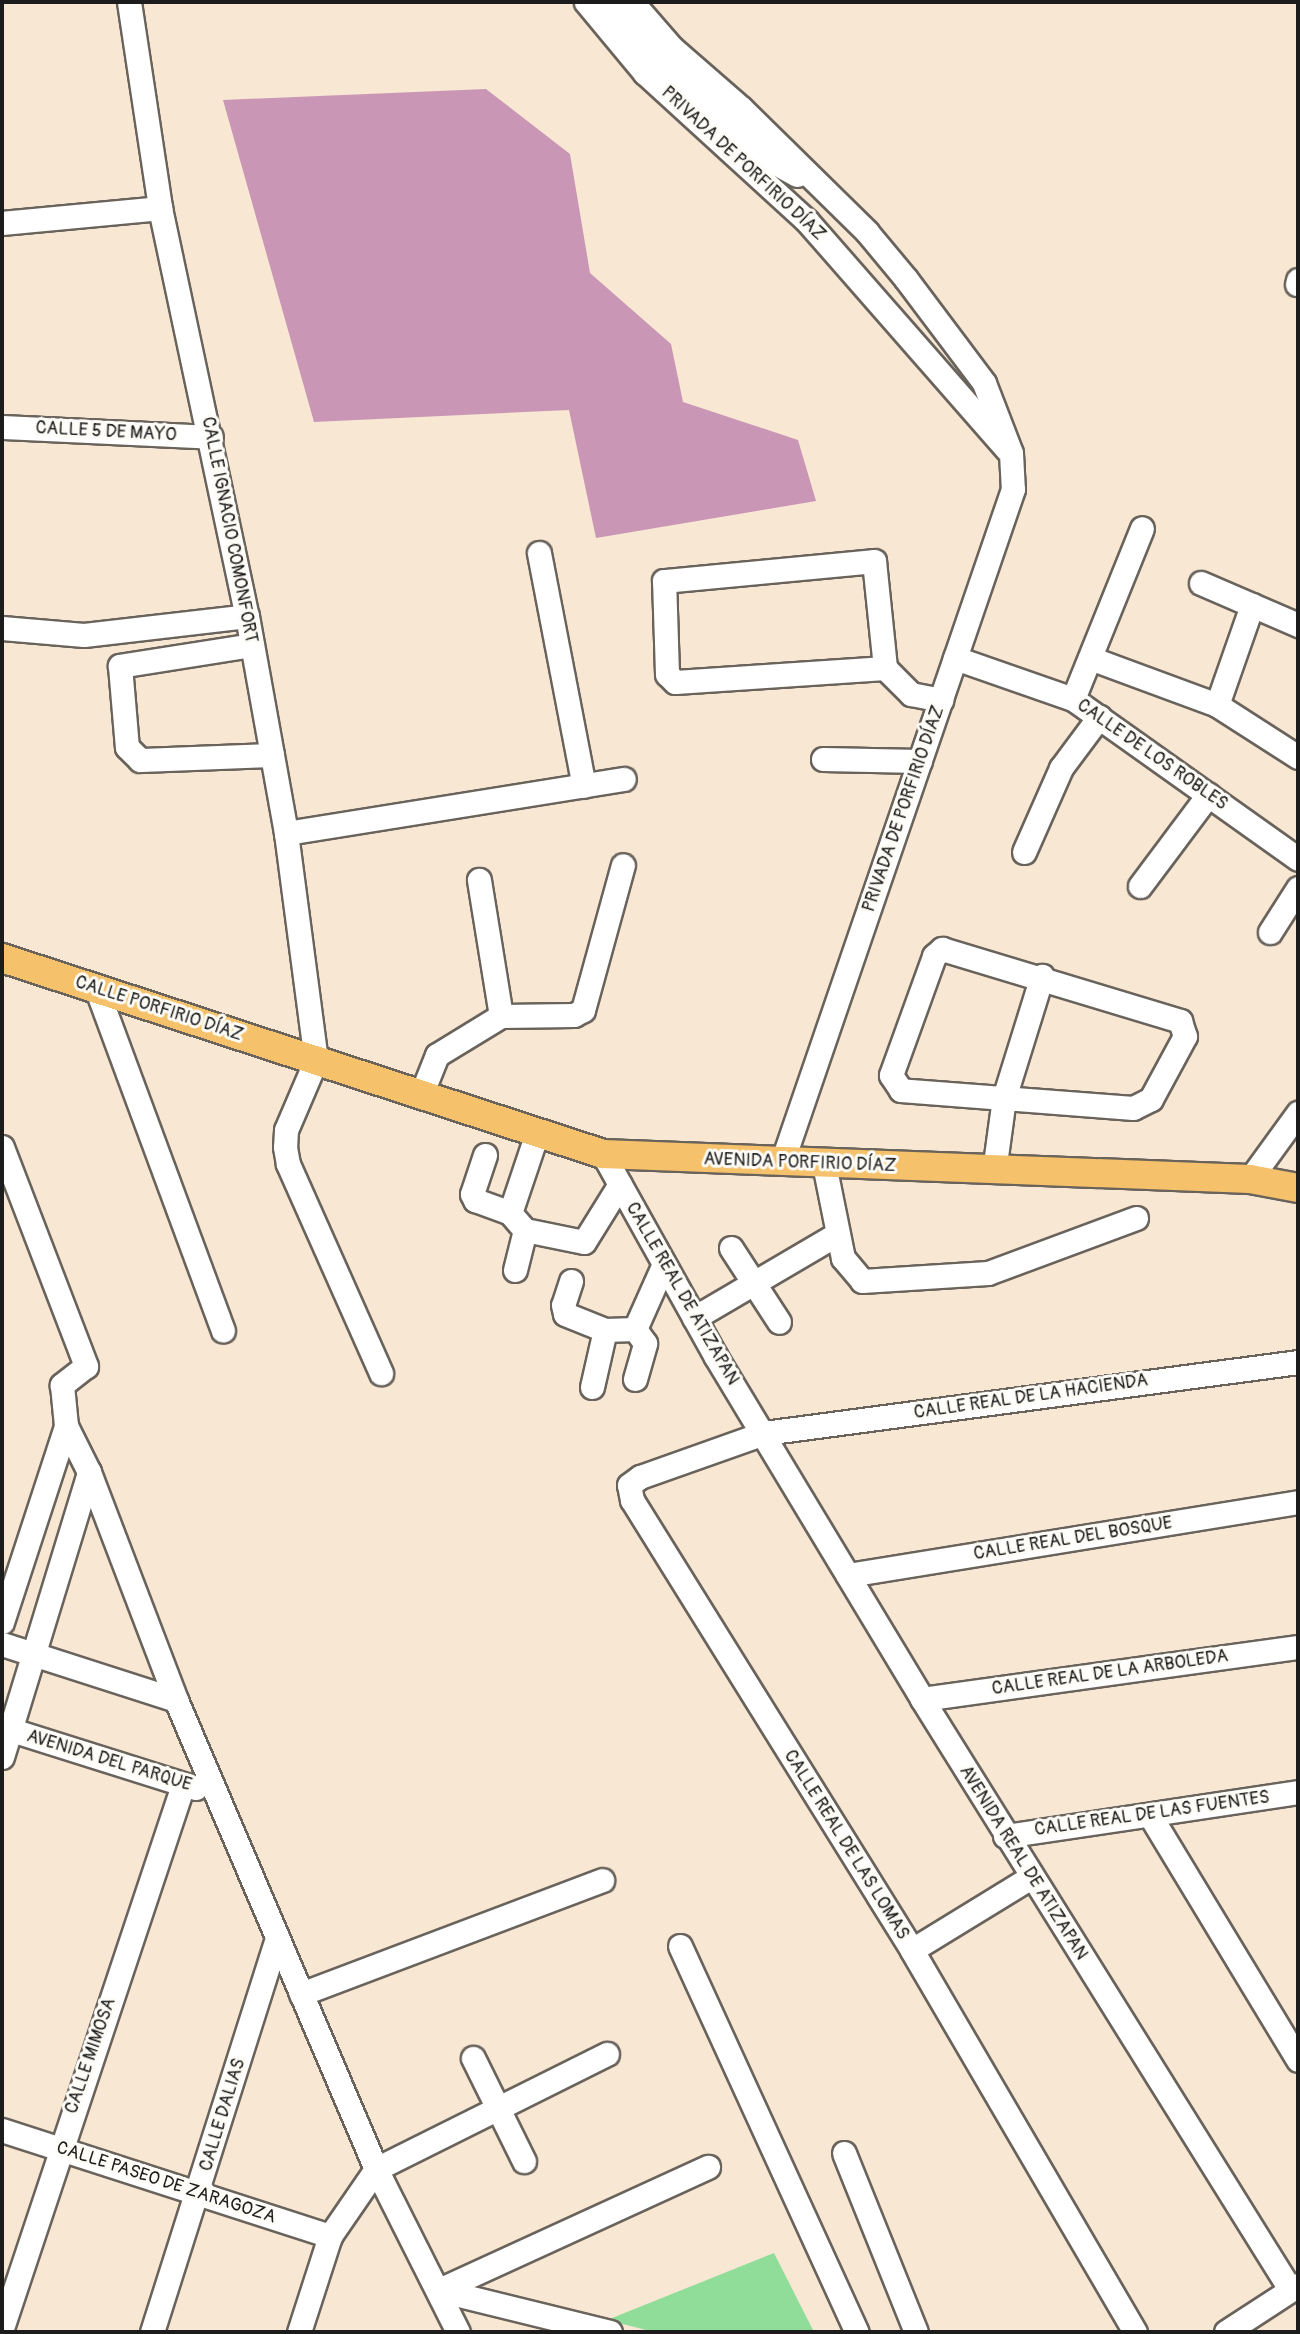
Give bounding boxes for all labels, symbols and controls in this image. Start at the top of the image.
street label: PRIVADA DE PORFIRIO DÍAZ [656,82,830,246]
street label: CALLE IGNACIO COMONFORT [196,415,262,645]
street label: CALLE 5 DE MAYO [35,418,177,446]
street label: CALLE DE LOS ROBLES [1073,695,1231,815]
street label: PRIVADA DE PORFIRIO DÍAZ [858,703,950,915]
street label: CALLE PORFIRIO DÍAZ [72,972,246,1046]
street label: AVENIDA PORFIRIO DÍAZ [703,1149,897,1177]
street label: CALLE REAL DE ATIZAPAN [621,1199,743,1389]
street label: CALLE REAL DE LA HACIENDA [913,1370,1149,1424]
street label: CALLE REAL DEL BOSQUE [972,1513,1174,1565]
street label: CALLE REAL DE LA ARBOLEDA [990,1646,1230,1700]
street label: AVENIDA DEL PARQUE [24,1726,194,1796]
street label: CALLE REAL DE LAS LOMAS [779,1746,913,1944]
street label: AVENIDA REAL DE ATIZAPAN [954,1762,1092,1964]
street label: CALLE REAL DE LAS FUENTES [1033,1787,1271,1841]
street label: CALLE MIMOSA [61,1995,121,2117]
street label: CALLE DALIAS [196,2056,250,2174]
street label: CALLE PASEO DE ZARAGOZA [54,2137,278,2229]

